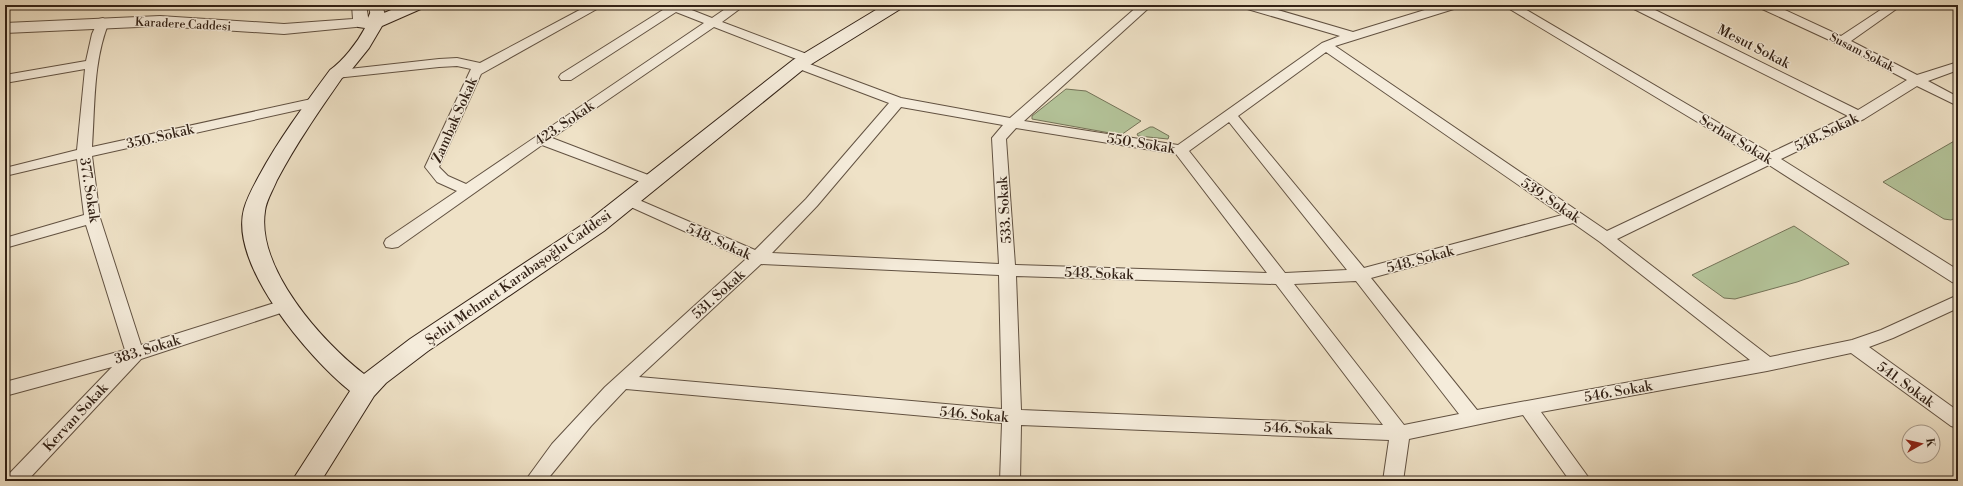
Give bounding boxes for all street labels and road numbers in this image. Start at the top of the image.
street label: Karadere Caddesi [135,14,231,35]
street label: Mesut Sokak [1714,21,1794,73]
street label: Susam Sokak [1827,30,1897,75]
street label: Zambak Sokak [428,74,482,166]
street label: 423. Sokak [531,97,598,150]
street label: 548. Sokak [1791,109,1862,156]
street label: Serhat Sokak [1696,111,1776,169]
street label: 350. Sokak [125,120,196,153]
street label: 550. Sokak [1105,130,1177,158]
street label: 377. Sokak [75,157,103,224]
street label: 539. Sokak [1517,174,1584,228]
street label: 533. Sokak [994,175,1016,244]
street label: Şehit Mehmet Karabaşoğlu Caddesi [422,206,616,349]
street label: 548. Sokak [683,220,754,264]
street label: 548. Sokak [1385,242,1457,278]
street label: 548. Sokak [1064,264,1134,284]
street label: 531. Sokak [688,266,750,323]
street label: 383. Sokak [112,331,183,369]
street label: 541. Sokak [1873,358,1938,412]
street label: 546. Sokak [1583,377,1654,407]
street label: Kervan Sokak [39,379,112,456]
street label: 546. Sokak [939,403,1010,427]
street label: 546. Sokak [1263,419,1333,439]

